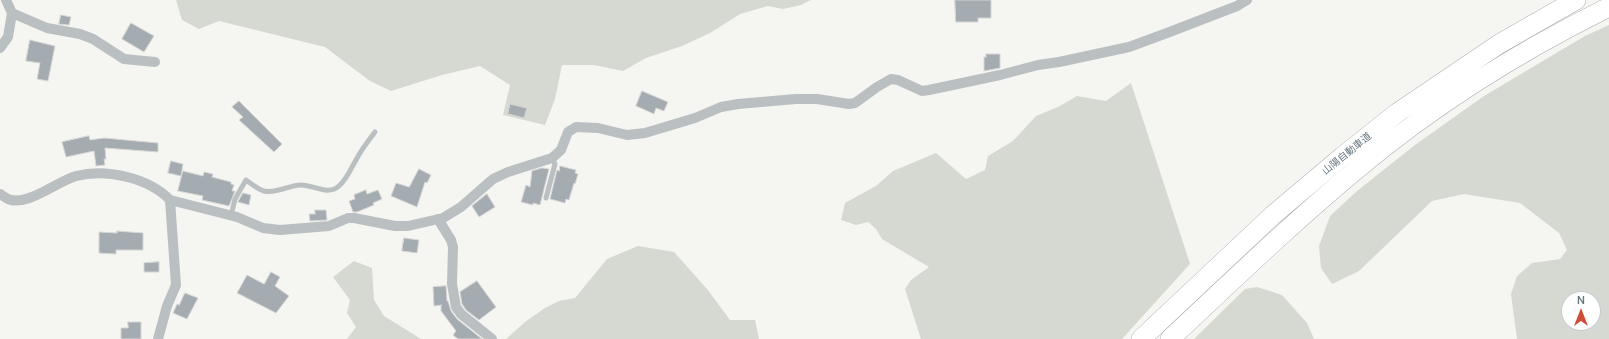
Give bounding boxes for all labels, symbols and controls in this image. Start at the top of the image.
street label: 山陽自動車道 [1320,130,1374,178]
north arrow [1561,291,1601,331]
text: N [1577,292,1585,307]

